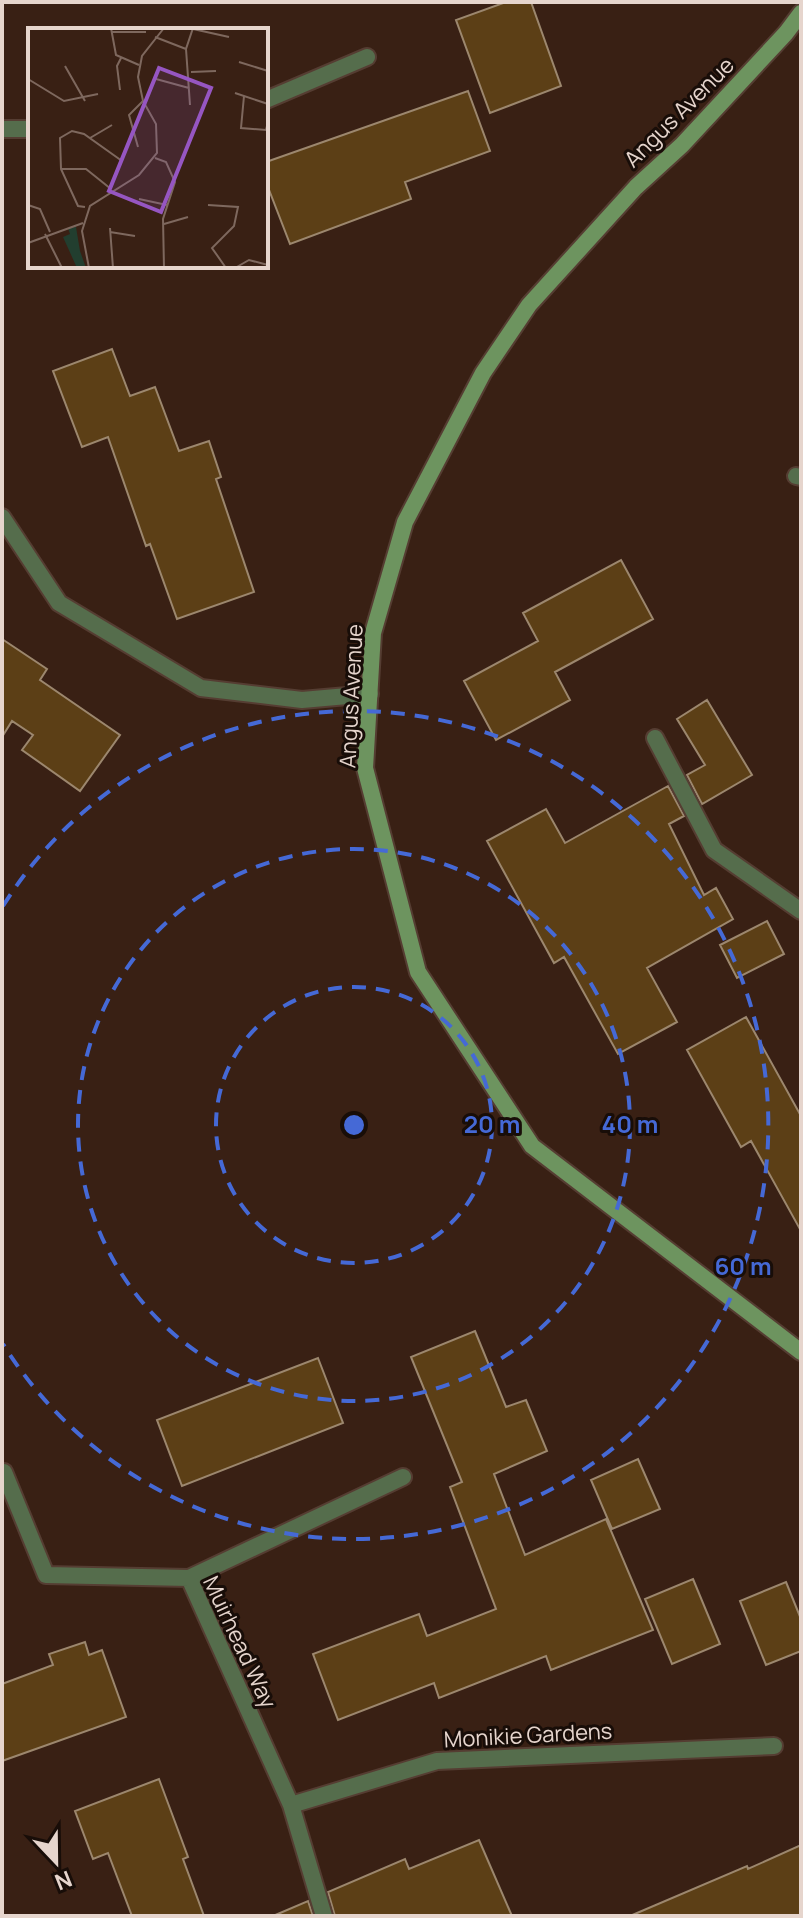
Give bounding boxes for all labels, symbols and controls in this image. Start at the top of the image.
inset map [28,28,268,268]
street label: Angus Avenue [617,50,741,174]
street label: Angus Avenue [332,623,370,769]
text: 20 m [464,1107,520,1140]
text: 40 m [602,1107,658,1140]
centre of rings [340,1111,368,1139]
text: 60 m [714,1249,772,1282]
street label: Muirhead Way [196,1571,284,1713]
street label: Monikie Gardens [443,1716,613,1754]
north arrow [16,1822,96,1902]
text: N [51,1864,76,1897]

